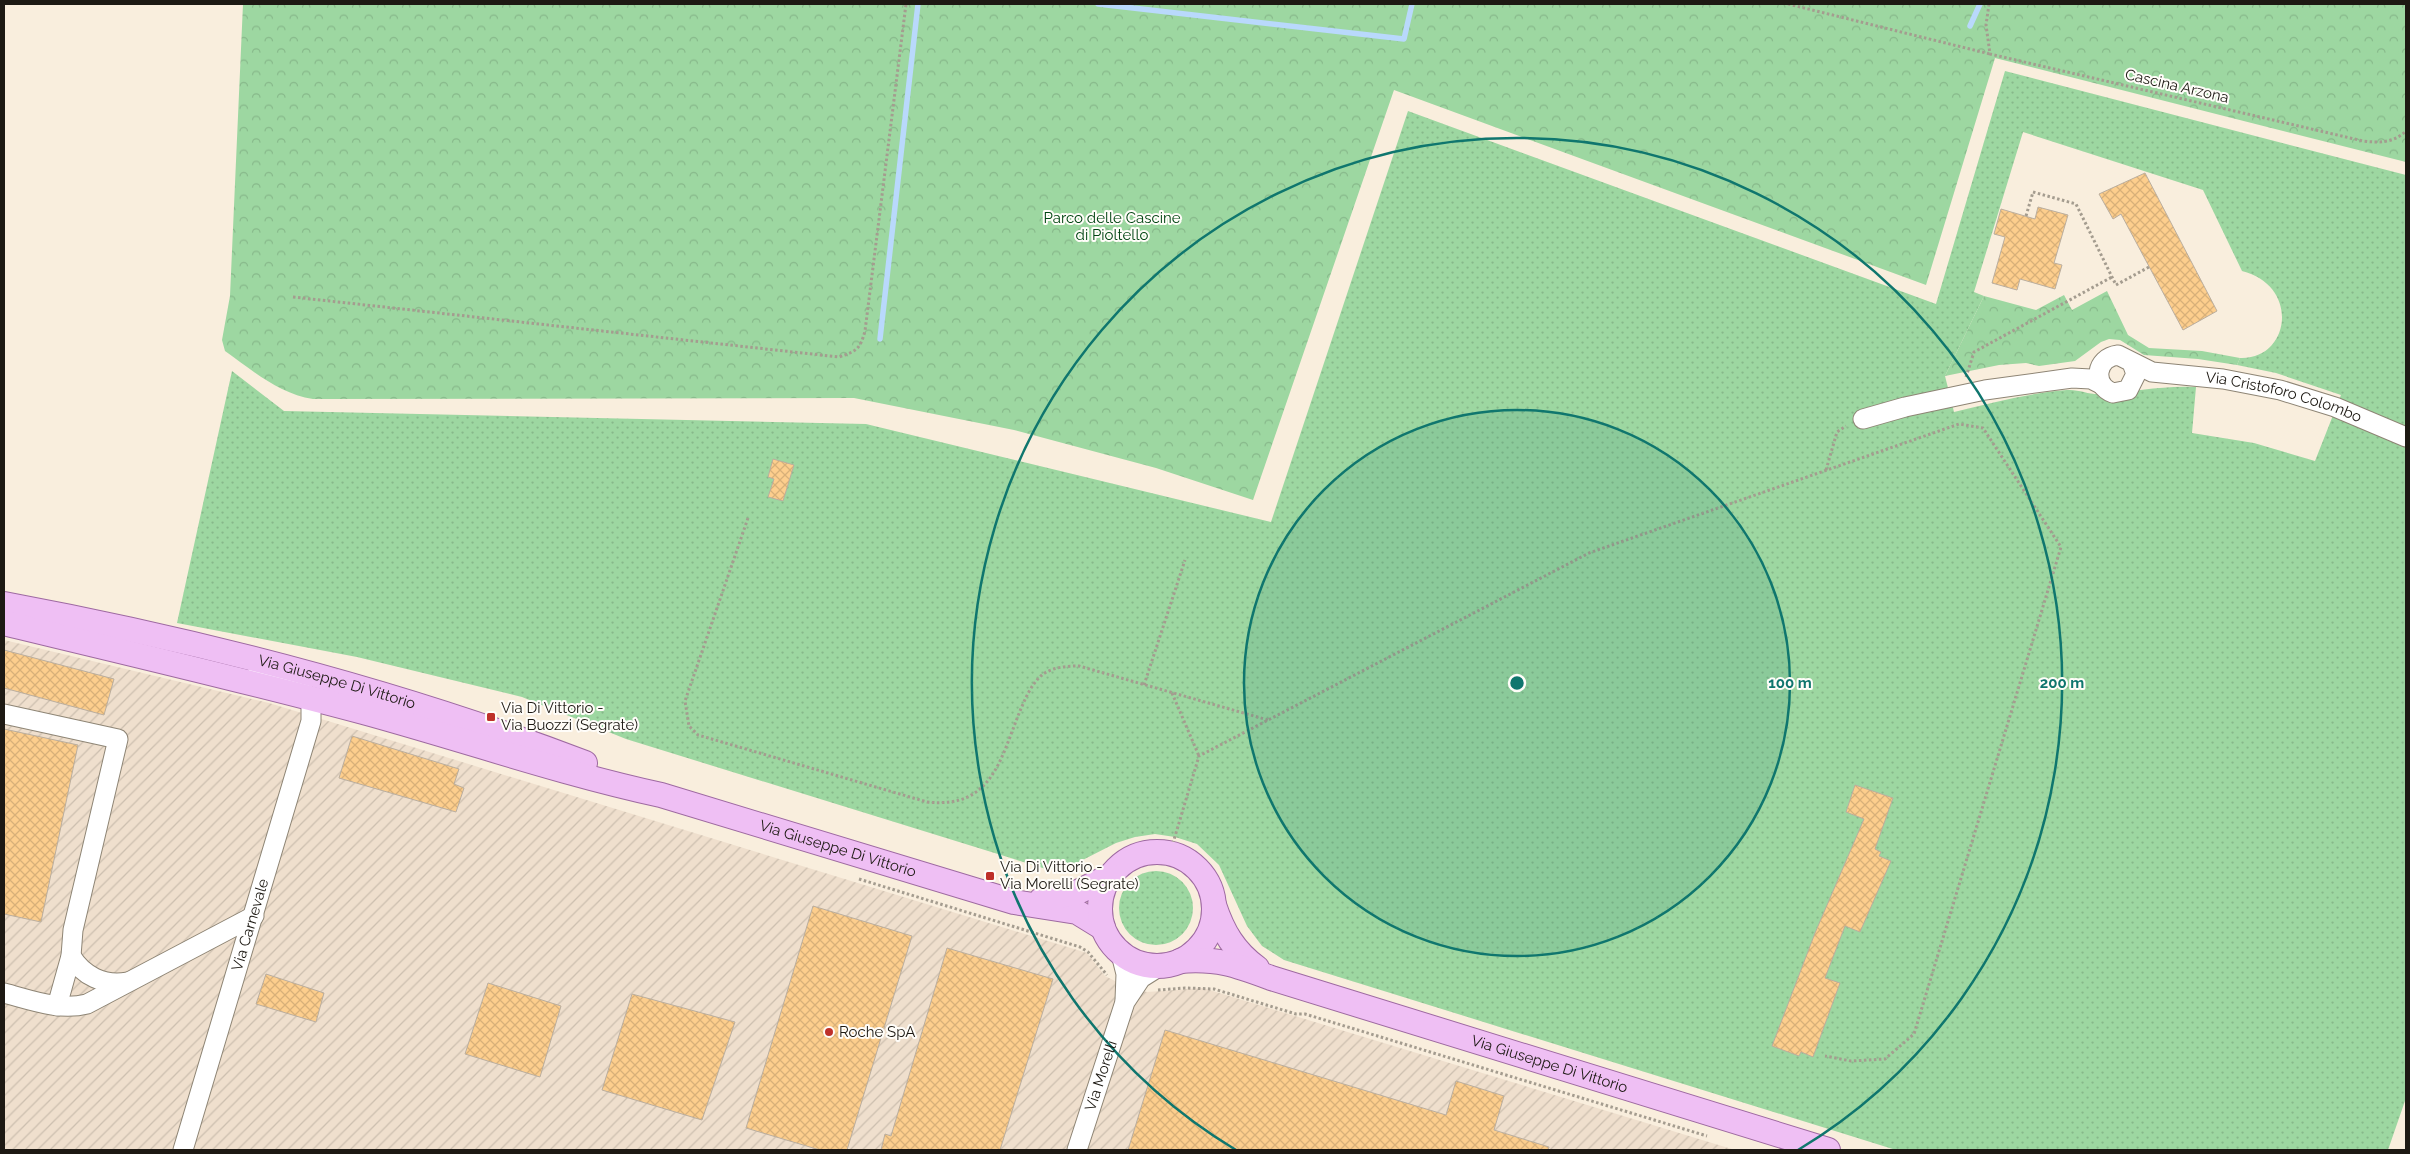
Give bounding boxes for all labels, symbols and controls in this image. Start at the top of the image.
street label: Cascina Arzona [2123,65,2231,107]
park label: Parco delle Cascine di Pioltello [1043,209,1181,244]
street label: Via Cristoforo Colombo [2205,368,2364,426]
street label: Via Giuseppe Di Vittorio [256,651,418,713]
centre of rings [1508,674,1526,692]
text: 100 m [1768,674,1812,692]
text: 200 m [2040,674,2084,692]
place label: Via Di Vittorio - Via Buozzi (Segrate) [501,699,638,734]
marker: Via Di Vittorio - Via Buozzi (Segrate) [485,711,497,723]
street label: Via Giuseppe Di Vittorio [757,816,918,881]
place label: Via Di Vittorio - Via Morelli (Segrate) [1000,858,1139,893]
marker: Via Di Vittorio - Via Morelli (Segrate) [984,870,996,882]
street label: Via Carnevale [228,876,273,973]
place label: Roche SpA [839,1023,915,1041]
marker: Roche SpA [823,1026,835,1038]
street label: Via Giuseppe Di Vittorio [1469,1031,1630,1097]
street label: Via Morelli [1081,1038,1121,1113]

